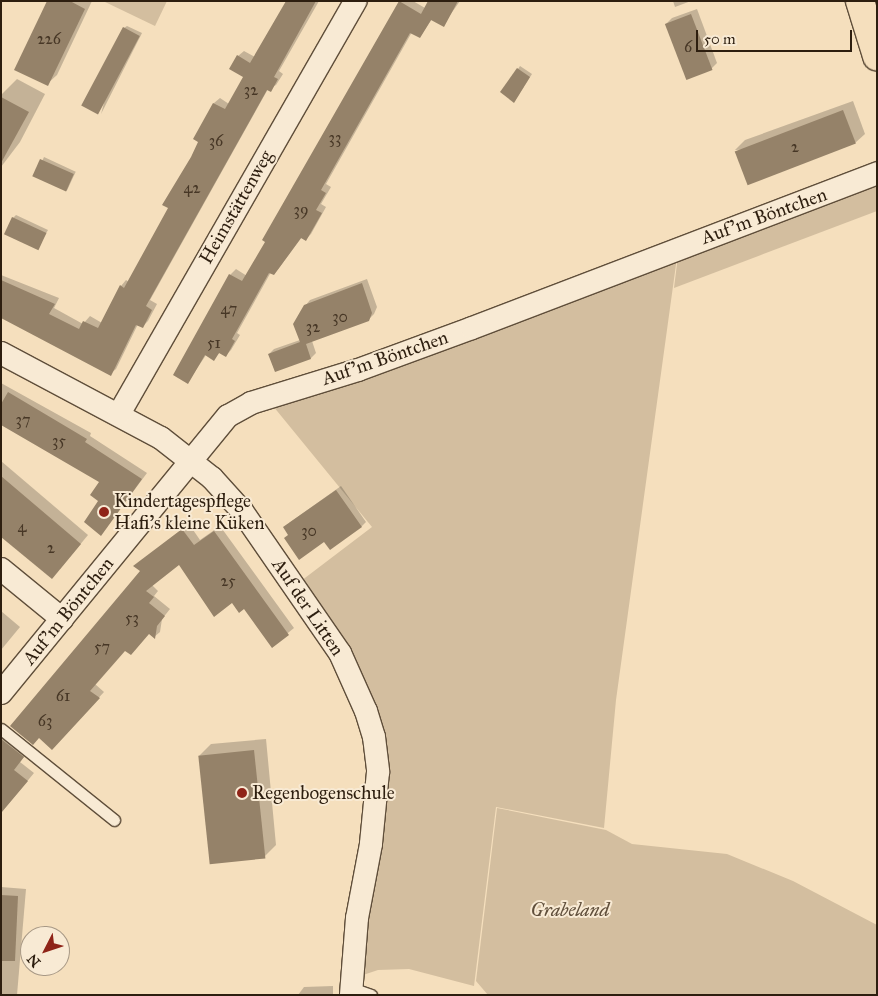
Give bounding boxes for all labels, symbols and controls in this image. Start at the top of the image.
scale bar [698,20,854,52]
house number: 226 [37,29,61,49]
text: 50 m [704,30,736,48]
house number: 6 [684,37,692,57]
house number: 32 [244,80,258,100]
house number: 33 [329,128,341,148]
house number: 36 [209,131,223,151]
house number: 2 [791,137,799,157]
street label: Heimstättenweg [194,146,278,268]
house number: 42 [184,178,200,198]
street label: Auf'm Böntchen [698,183,830,249]
house number: 39 [294,200,308,220]
house number: 47 [221,299,237,319]
house number: 30 [332,307,348,327]
house number: 32 [306,317,320,337]
street label: Auf'm Böntchen [319,326,451,390]
house number: 51 [207,333,221,353]
house number: 37 [16,410,30,430]
house number: 35 [52,431,66,451]
place label: Kindertagespflege Hafi’s kleine Küken [114,490,265,534]
marker: Kindertagespflege Hafi’s kleine Küken [98,506,110,518]
house number: 4 [18,517,26,537]
house number: 30 [301,521,317,541]
house number: 2 [47,538,55,558]
street label: Auf'm Böntchen [18,553,118,669]
street label: Auf der Litten [267,554,349,660]
house number: 25 [220,571,236,591]
house number: 53 [125,608,139,628]
house number: 57 [94,637,110,657]
house number: 61 [56,686,70,706]
house number: 63 [38,711,52,731]
place label: Regenbogenschule [252,782,395,804]
marker: Regenbogenschule [236,787,248,799]
park label: Grabeland [531,899,609,921]
north arrow [20,926,70,976]
text: N [24,950,44,971]

